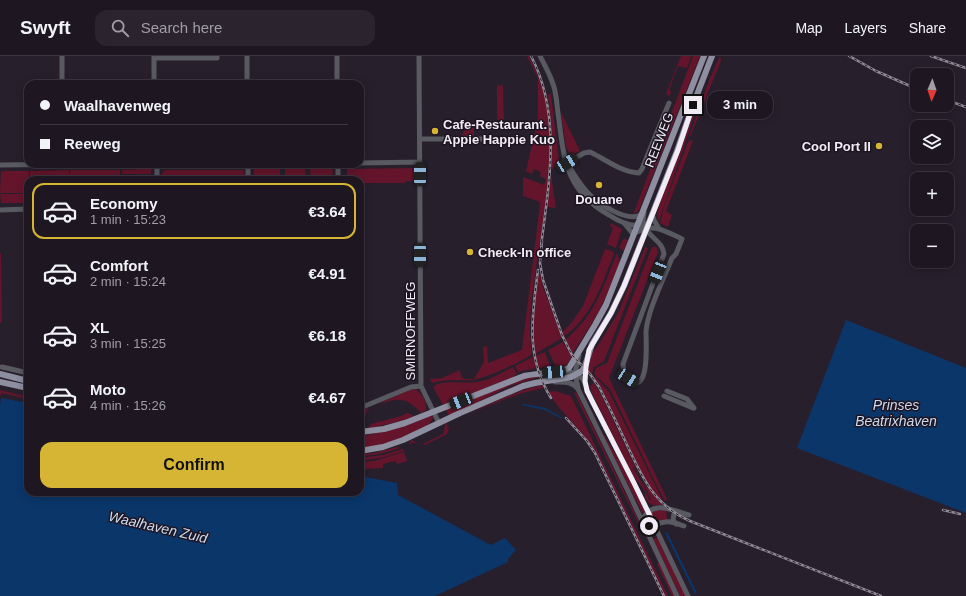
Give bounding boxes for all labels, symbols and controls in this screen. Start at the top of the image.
search box [95,10,375,46]
text: Swyft [20,17,71,38]
icon: search [109,17,131,39]
text: Search here [141,19,222,36]
text: Map [795,20,823,36]
text: Layers [845,20,887,36]
text: Share [909,20,946,36]
north arrow [910,68,954,112]
map controls [910,68,954,268]
callout: 3 min [707,91,773,119]
route end [684,96,702,114]
text: Waalhavenweg [64,97,171,114]
text: 3 min [723,97,757,112]
street label: REEWEG [642,110,676,170]
place label: Cafe-Restaurant. Appie Happie Kuo [443,117,555,147]
button: layers [910,120,954,164]
marker: Cafe-Restaurant. Appie Happie Kuo [430,126,440,136]
text: Reeweg [64,135,121,152]
place label: Cool Port II [802,139,871,154]
marker: Cool Port II [874,141,884,151]
car [554,152,580,174]
car [414,162,426,186]
button: + [910,172,954,216]
marker: Douane [594,180,604,190]
place label: Douane [575,192,623,207]
icon: car [42,193,78,229]
text: Economy [90,195,158,212]
text: €3.64 [308,203,346,220]
text: 1 min · 15:23 [90,212,166,227]
button: − [910,224,954,268]
car [414,243,426,267]
place label: Check-In office [478,245,571,260]
marker: Check-In office [465,247,475,257]
icon: car [42,255,78,291]
text: Comfort [90,257,148,274]
car [648,259,668,285]
text: €4.91 [308,265,346,282]
text: 2 min · 15:24 [90,274,166,289]
street label: SMIRNOFFWEG [403,282,418,380]
icon: car [42,317,78,353]
text: XL [90,319,109,336]
text: €6.18 [308,327,346,344]
text: 3 min · 15:25 [90,336,166,351]
car [542,365,566,379]
car [615,366,641,390]
icon: car [42,379,78,415]
text: Moto [90,381,126,398]
text: €4.67 [308,389,346,406]
car [448,391,474,411]
water label: Prinses Beatrixhaven [855,397,937,429]
text: 4 min · 15:26 [90,398,166,413]
button: Confirm [40,442,348,488]
water label: Waalhaven Zuid [107,508,210,546]
route start [640,517,658,535]

